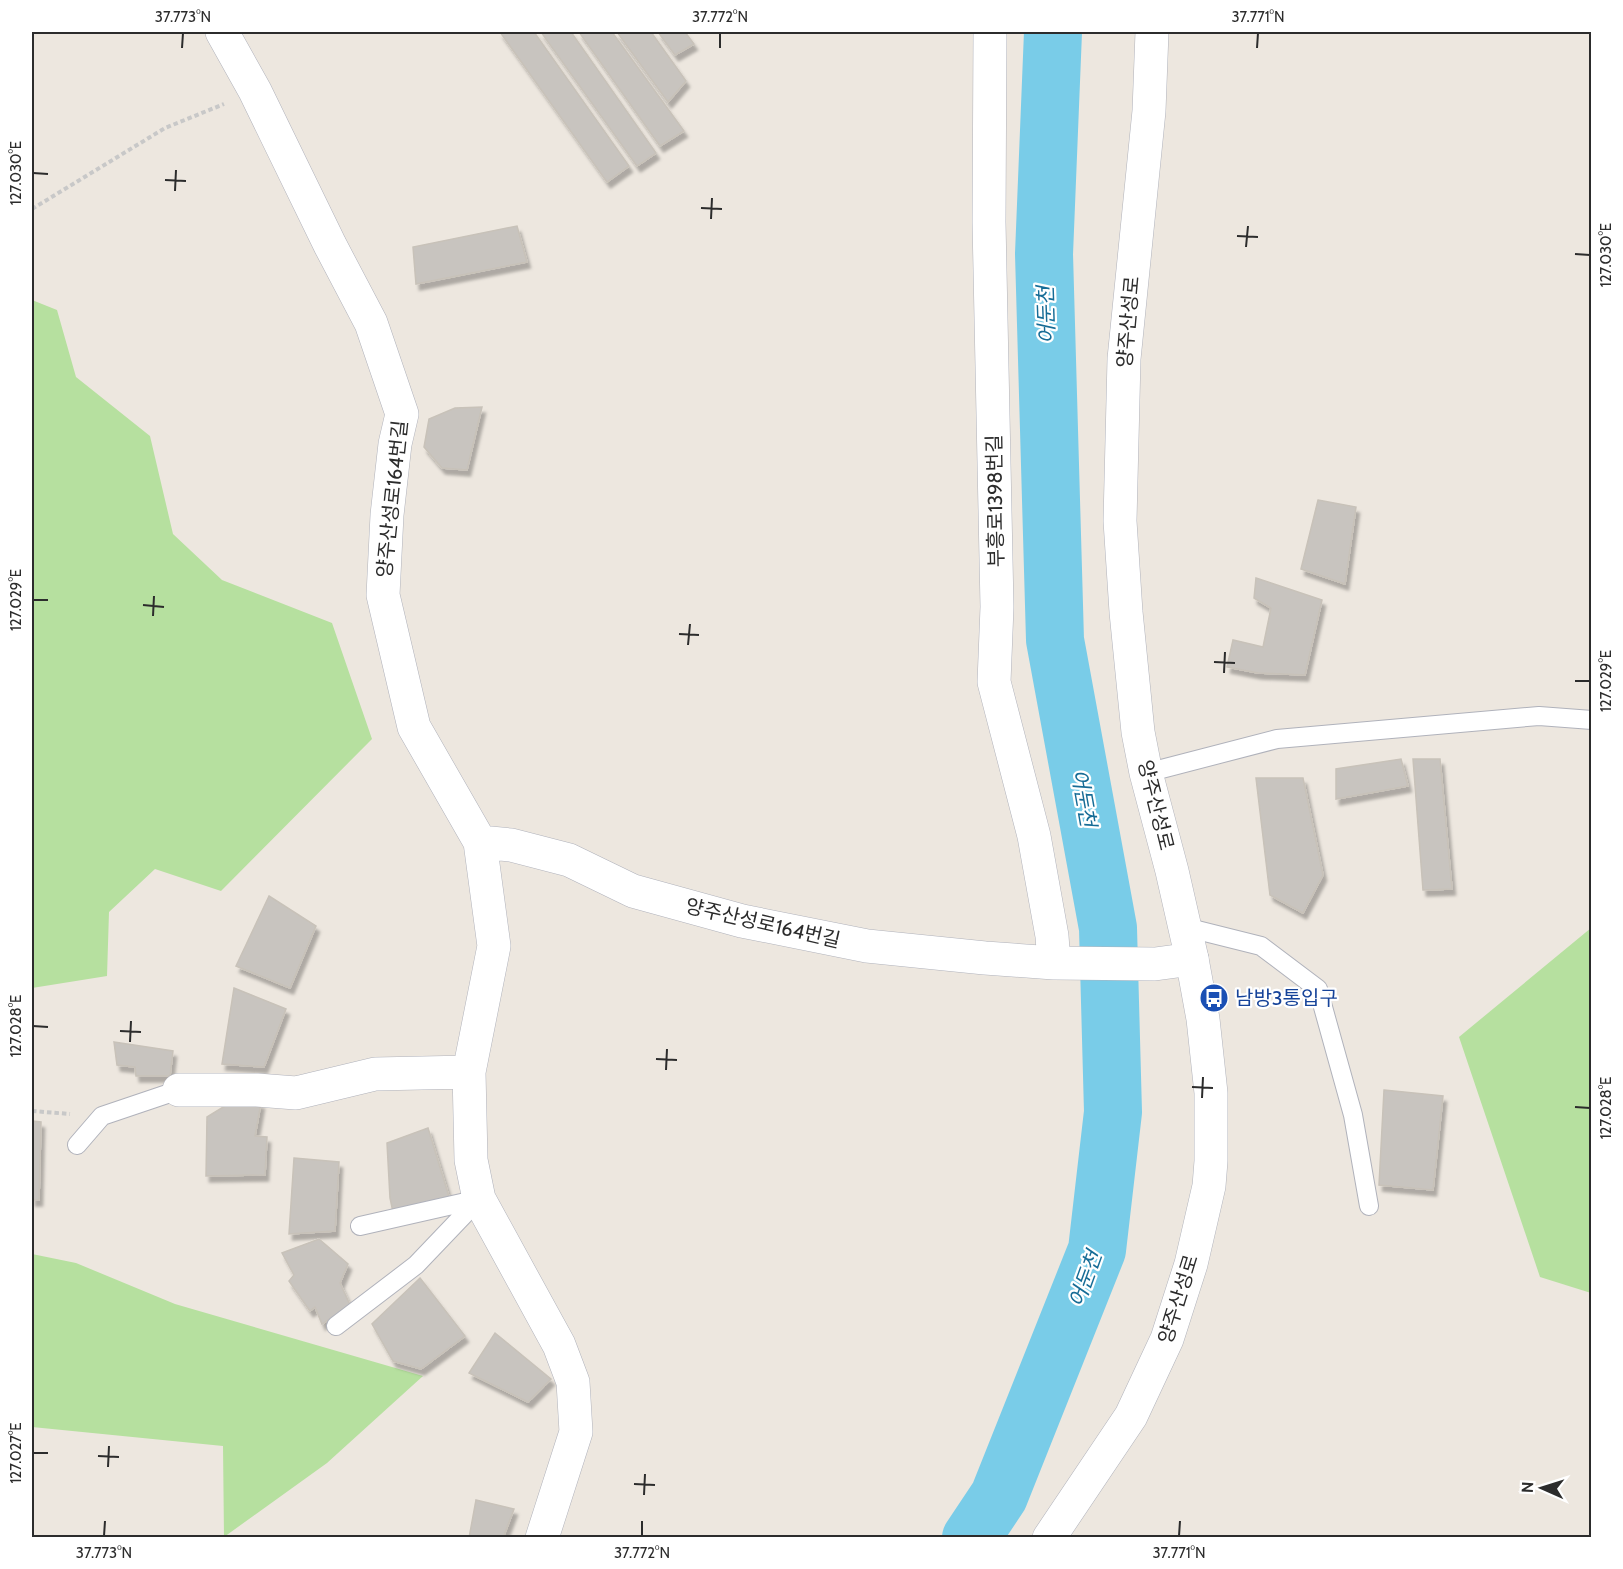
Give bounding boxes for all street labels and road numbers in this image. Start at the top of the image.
street label: 양주산성로 [1112,275,1144,369]
street label: 양주산성로164번길 [372,419,412,579]
street label: 부흥로1398번길 [982,434,1008,568]
street label: 양주산성로 [1133,757,1179,853]
street label: 양주산성로164번길 [683,894,843,952]
street label: 양주산성로 [1153,1252,1203,1346]

